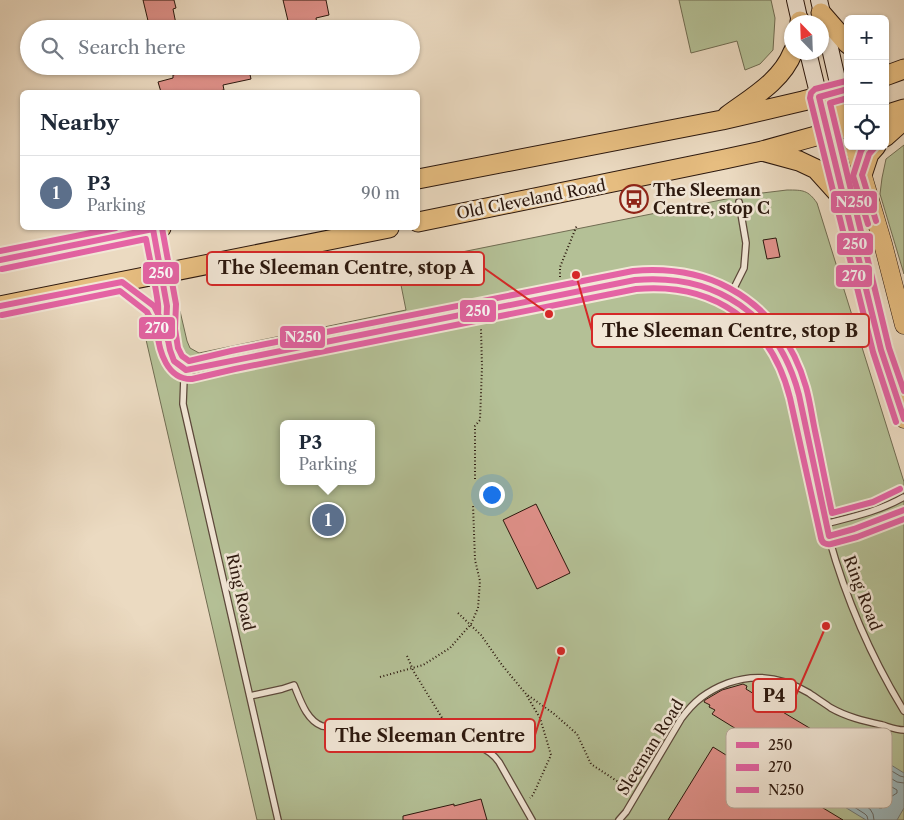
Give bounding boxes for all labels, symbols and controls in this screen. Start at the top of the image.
north arrow [784,15,829,60]
map controls [844,15,889,150]
button: + [844,15,889,60]
search box [20,20,420,75]
icon: search [38,34,66,62]
text: Search here [78,36,186,59]
button: − [844,60,889,105]
button: locate [844,105,889,150]
text: Nearby [40,110,119,135]
text: P3 [87,172,111,195]
street label: Old Cleveland Road [455,175,608,223]
place label: The Sleeman Centre, stop C [653,180,770,218]
text: 1 [52,183,60,203]
text: 90 m [361,183,400,203]
bus stop icon: The Sleeman Centre, stop C [619,184,649,214]
line badge: N250 [830,190,878,214]
text: N250 [835,193,873,211]
text: Parking [87,195,145,215]
line badge: 250 [836,232,874,256]
text: 250 [843,235,868,253]
callout: The Sleeman Centre, stop A [207,252,484,285]
text: The Sleeman Centre, stop A [218,257,475,279]
line badge: 250 [142,261,180,285]
text: 250 [149,264,174,282]
line badge: 270 [835,264,873,288]
text: 270 [842,267,866,285]
line badge: 250 [459,299,497,323]
text: 250 [466,302,491,320]
callout: The Sleeman Centre, stop B [592,314,869,347]
line badge: 270 [138,316,176,340]
text: 270 [145,319,169,337]
text: The Sleeman Centre, stop B [602,320,858,342]
line badge: N250 [279,325,326,349]
text: N250 [284,328,322,346]
popup [280,420,375,485]
text: P3 [298,431,322,454]
text: Parking [298,454,357,474]
your location [479,482,505,508]
pin: 1 [312,501,344,539]
street label: Ring Road [222,551,260,633]
street label: Ring Road [840,553,887,634]
callout: P4 [753,679,796,712]
text: P4 [763,685,785,707]
street label: Sleeman Road [613,695,688,799]
callout: The Sleeman Centre [325,719,535,752]
text: The Sleeman Centre [335,725,525,747]
legend [726,728,892,808]
text: 250 [768,736,793,754]
text: 270 [768,758,792,776]
text: N250 [768,781,804,799]

